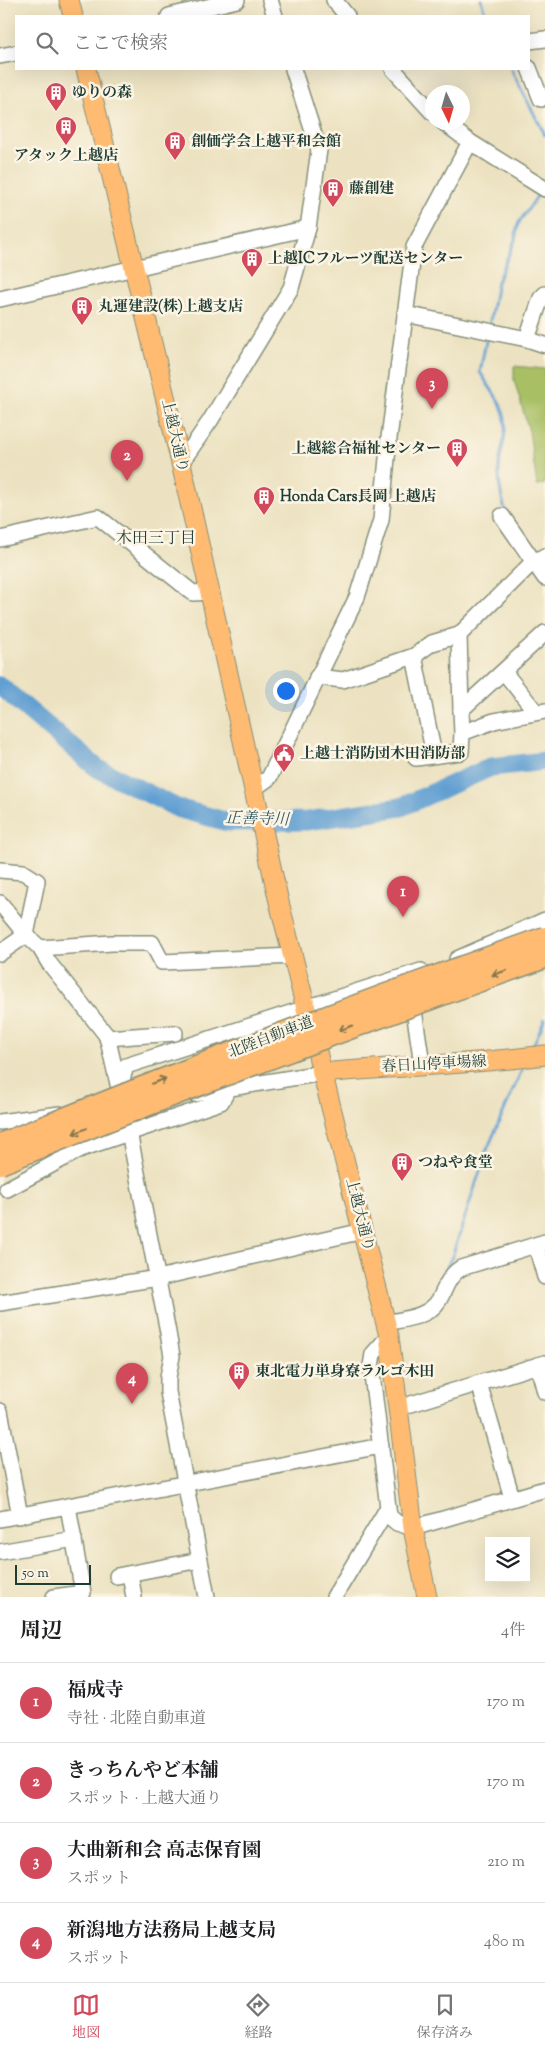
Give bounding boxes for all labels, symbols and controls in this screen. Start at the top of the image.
search box [15,15,530,70]
icon: search [33,29,61,57]
text: ここで検索 [73,31,168,58]
building icon: ゆりの森 [44,81,68,112]
place label: ゆりの森 [72,83,132,104]
north arrow [425,85,470,130]
building icon: アタック上越店 [54,115,78,146]
building icon: 創価学会上越平和会館 [163,130,187,161]
place label: 創価学会上越平和会館 [191,132,341,153]
place label: アタック上越店 [14,146,118,167]
building icon: 藤創建 [321,177,345,208]
place label: 藤創建 [349,179,394,200]
building icon: 上越ICフルーツ配送センター [240,247,264,278]
place label: 上越ICフルーツ配送センター [268,249,463,270]
building icon: 丸運建設(株)上越支店 [70,295,94,326]
place label: 丸運建設(株)上越支店 [98,297,243,318]
pin: 3 [416,368,448,409]
street label: 上越大通り [155,397,193,475]
building icon: 上越総合福祉センター [445,437,469,468]
place label: 上越総合福祉センター [292,439,441,460]
pin: 2 [111,440,143,481]
building icon: Honda Cars長岡 上越店 [252,485,276,516]
place label: Honda Cars長岡 上越店 [280,487,436,508]
district label: 木田三丁目 [116,528,196,551]
your location [273,678,299,704]
public building icon: 上越士消防団木田消防部 [272,742,296,773]
place label: 上越士消防団木田消防部 [300,744,466,765]
water label: 正善寺川 [225,807,291,833]
pin: 1 [387,876,419,917]
one-way arrow [492,969,507,978]
street label: 北陸自動車道 [225,1012,317,1064]
one-way arrow [339,1024,354,1033]
street label: 春日山停車場線 [381,1052,487,1078]
one-way arrow [151,1076,166,1085]
one-way arrow [73,1126,88,1136]
building icon: つねや食堂 [390,1151,414,1182]
place label: つねや食堂 [418,1153,493,1174]
street label: 上越大通り [340,1176,378,1254]
building icon: 東北電力単身寮ラルゴ木田 [227,1360,251,1391]
place label: 東北電力単身寮ラルゴ木田 [255,1362,435,1383]
pin: 4 [116,1363,148,1404]
map controls [485,1537,530,1582]
button: layers [485,1537,530,1582]
scale bar [15,1562,91,1585]
text: 50 m [22,1564,49,1584]
text: 周辺 [20,1617,62,1647]
text: 4件 [501,1620,525,1643]
text: 福成寺 [67,1678,124,1705]
text: 1 [33,1691,39,1714]
text: 170 m [487,1691,525,1714]
text: 寺社 · 北陸自動車道 [67,1708,206,1731]
text: きっちんやど本舗 [67,1758,219,1785]
text: 2 [32,1771,40,1794]
text: 170 m [487,1771,525,1794]
text: スポット · 上越大通り [67,1788,222,1811]
text: 大曲新和会 高志保育園 [67,1838,261,1865]
text: 3 [33,1851,39,1874]
text: 210 m [487,1851,525,1874]
text: スポット [67,1868,131,1891]
text: 新潟地方法務局上越支局 [67,1918,276,1945]
text: 4 [32,1931,40,1954]
text: 480 m [484,1931,525,1954]
text: スポット [67,1948,131,1971]
tab: 地図 [72,1991,100,2044]
tab: 経路 [244,1991,272,2044]
tab: 保存済み [417,1991,473,2044]

